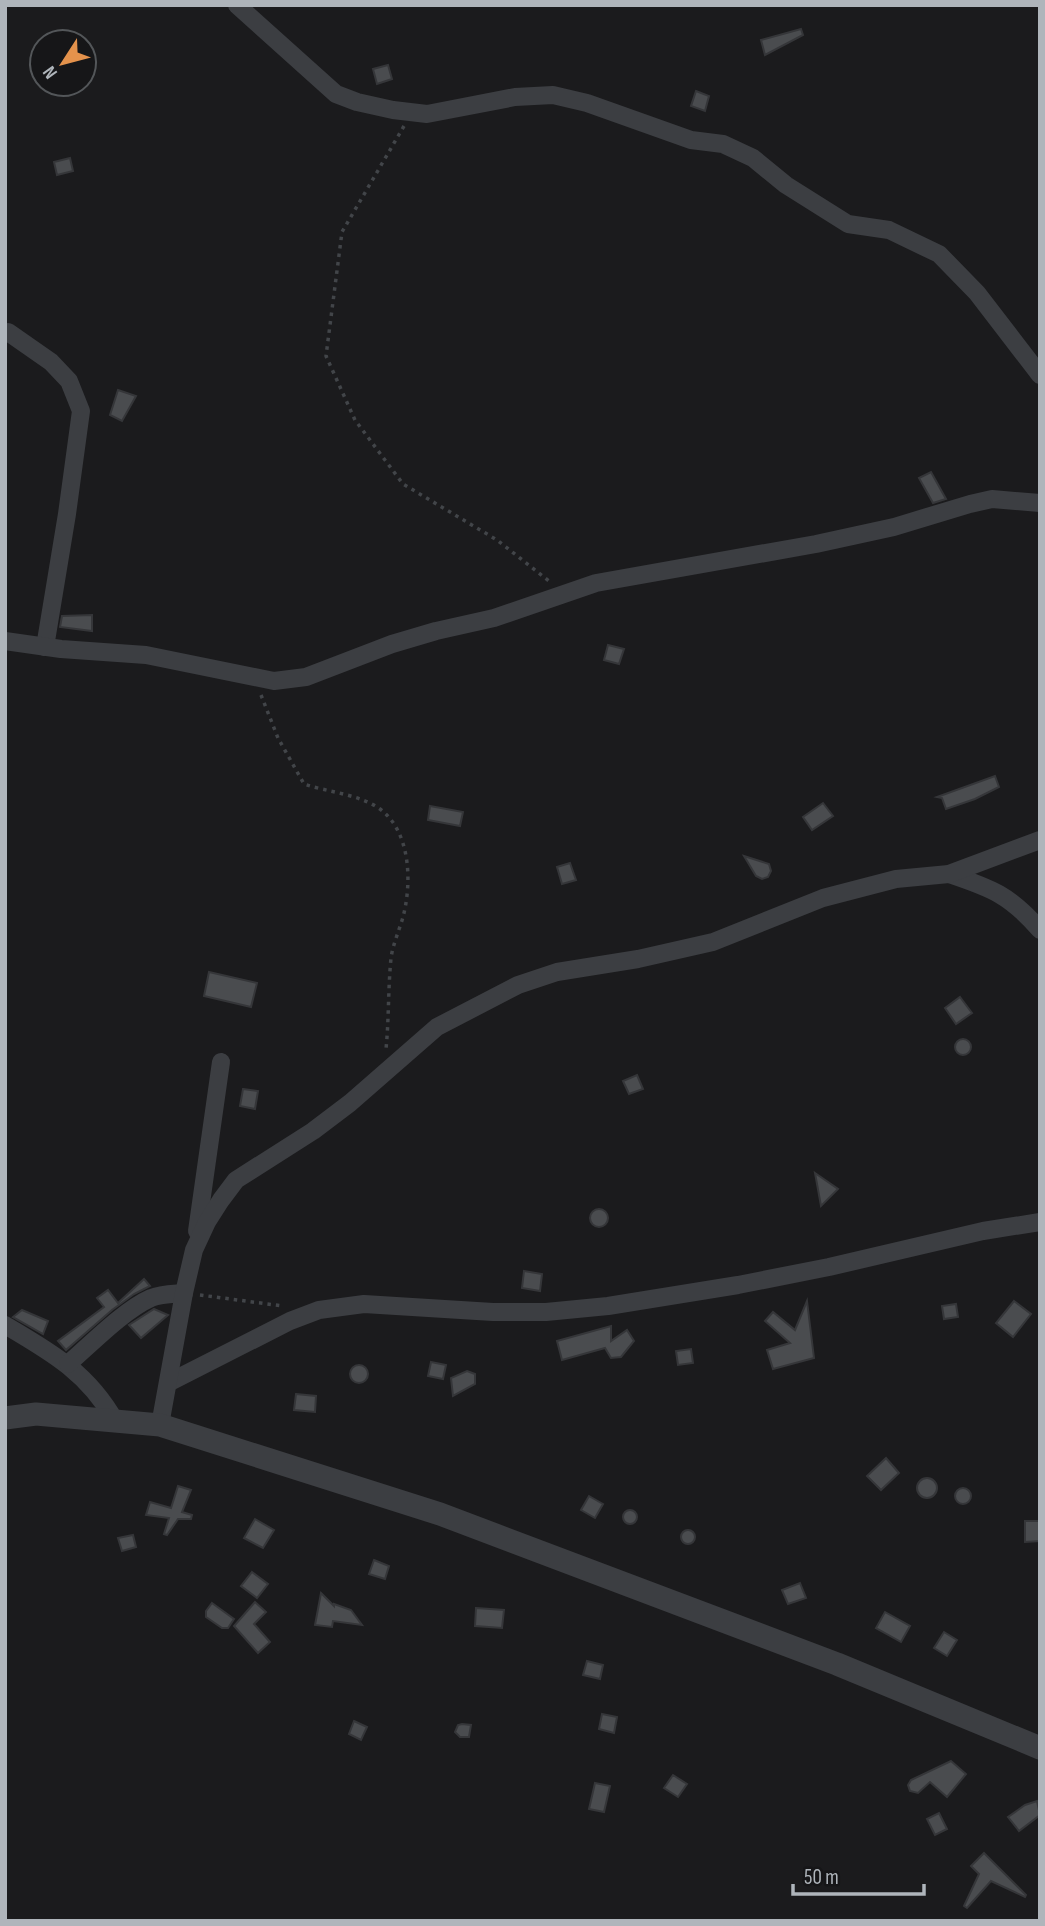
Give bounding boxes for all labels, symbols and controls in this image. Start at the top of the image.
north arrow [28,28,98,98]
text: N [38,61,63,83]
scale bar [793,1853,924,1897]
text: 50 m [804,1865,839,1890]

